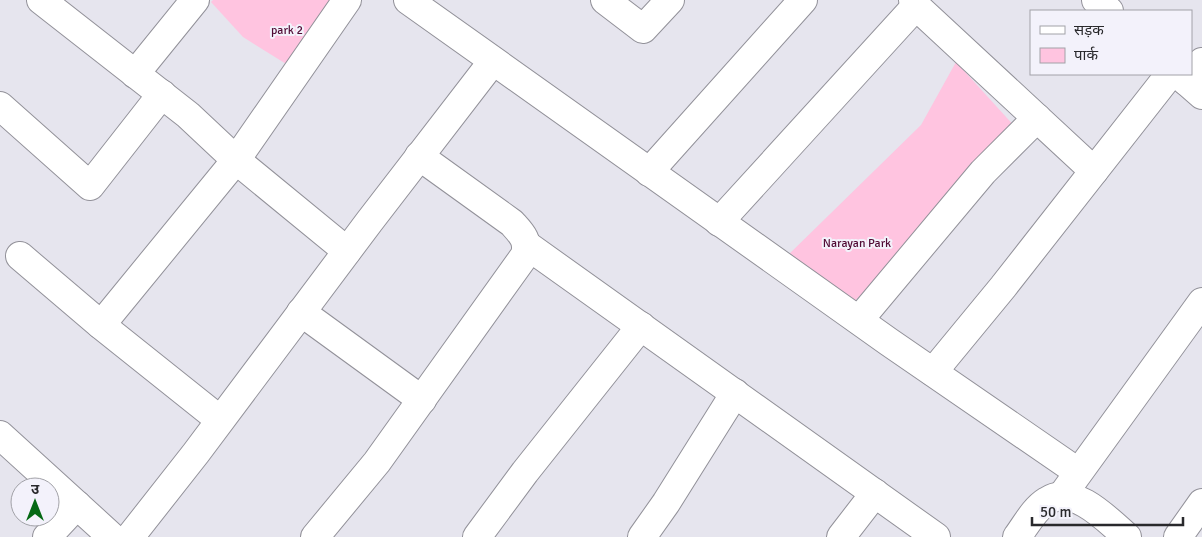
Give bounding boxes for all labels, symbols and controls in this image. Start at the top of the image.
legend [1030,10,1192,75]
text: सड़क [1074,21,1104,39]
park label: park 2 [271,23,303,38]
text: पार्क [1074,46,1098,64]
park label: Narayan Park [823,236,891,251]
north arrow [10,477,60,527]
text: उ [31,481,40,498]
scale bar [1032,494,1183,526]
text: 50 m [1040,503,1071,521]

